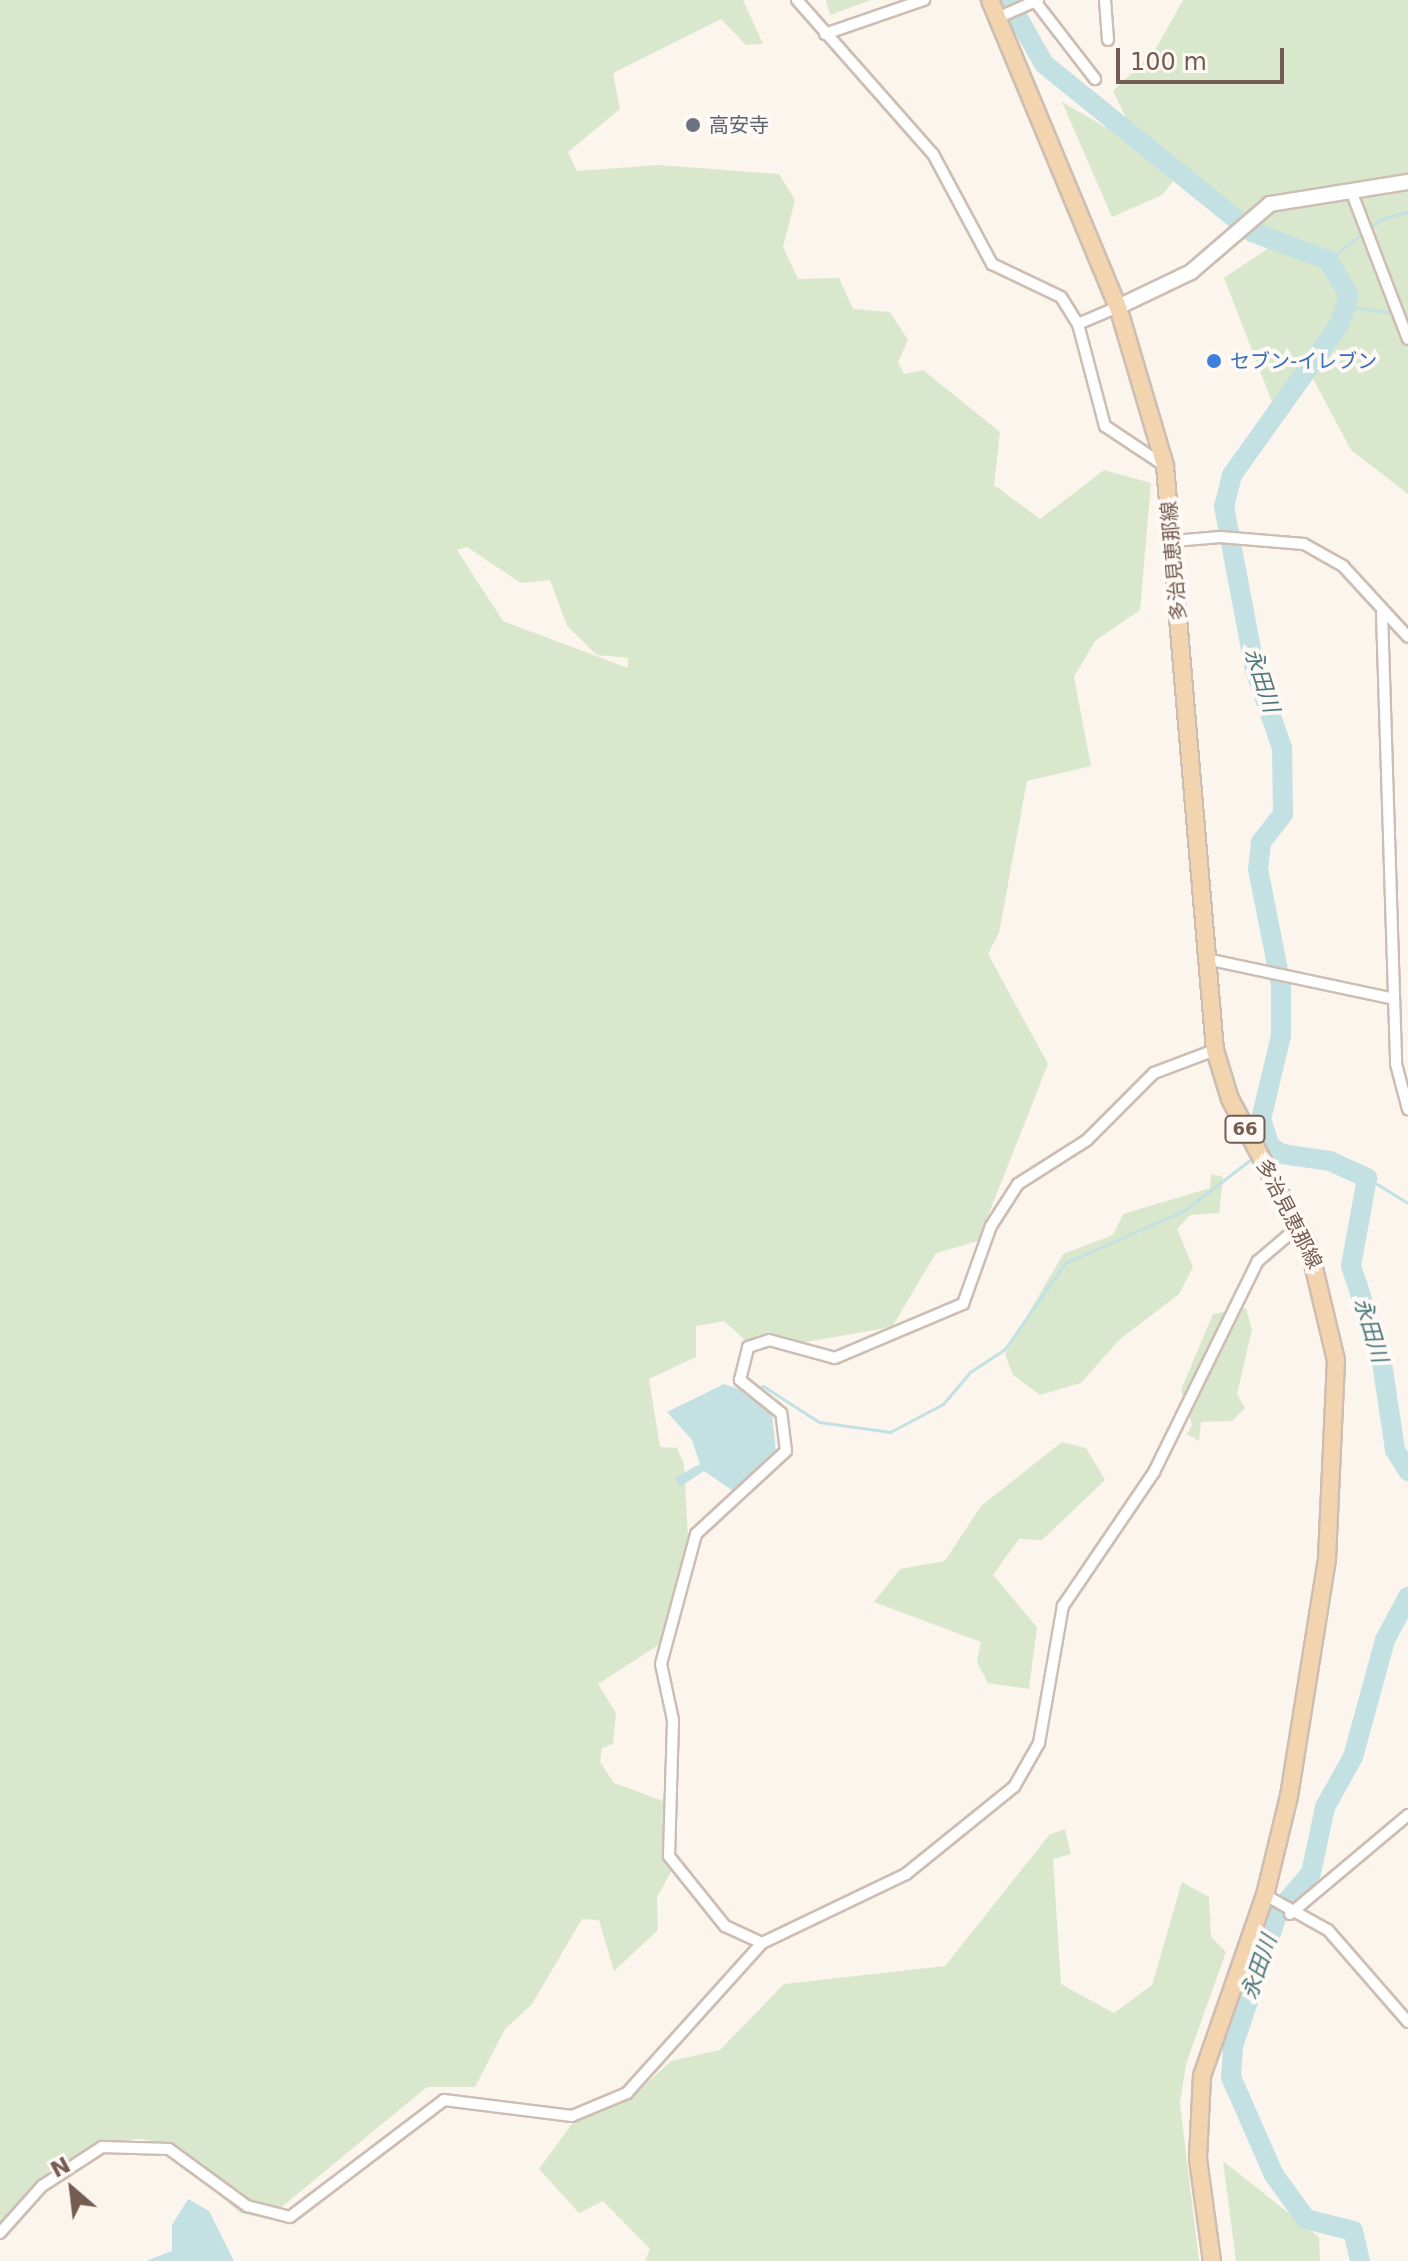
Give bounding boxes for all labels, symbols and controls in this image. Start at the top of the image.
scale bar [1120,32,1288,82]
text: 100 m [1130,48,1207,76]
place label: 高安寺 [709,113,769,137]
marker: 高安寺 [684,116,702,134]
place label: セブン-イレブン [1230,349,1377,373]
marker: セブン-イレブン [1205,352,1223,370]
street label: 多治見恵那線 [1157,500,1191,622]
water label: 永田川 [1239,645,1285,715]
road number: 66 [1223,1115,1267,1143]
street label: 多治見恵那線 [1251,1155,1327,1273]
water label: 永田川 [1349,1295,1393,1365]
water label: 永田川 [1236,1932,1282,2002]
north arrow [32,2149,112,2229]
text: N [46,2152,74,2183]

